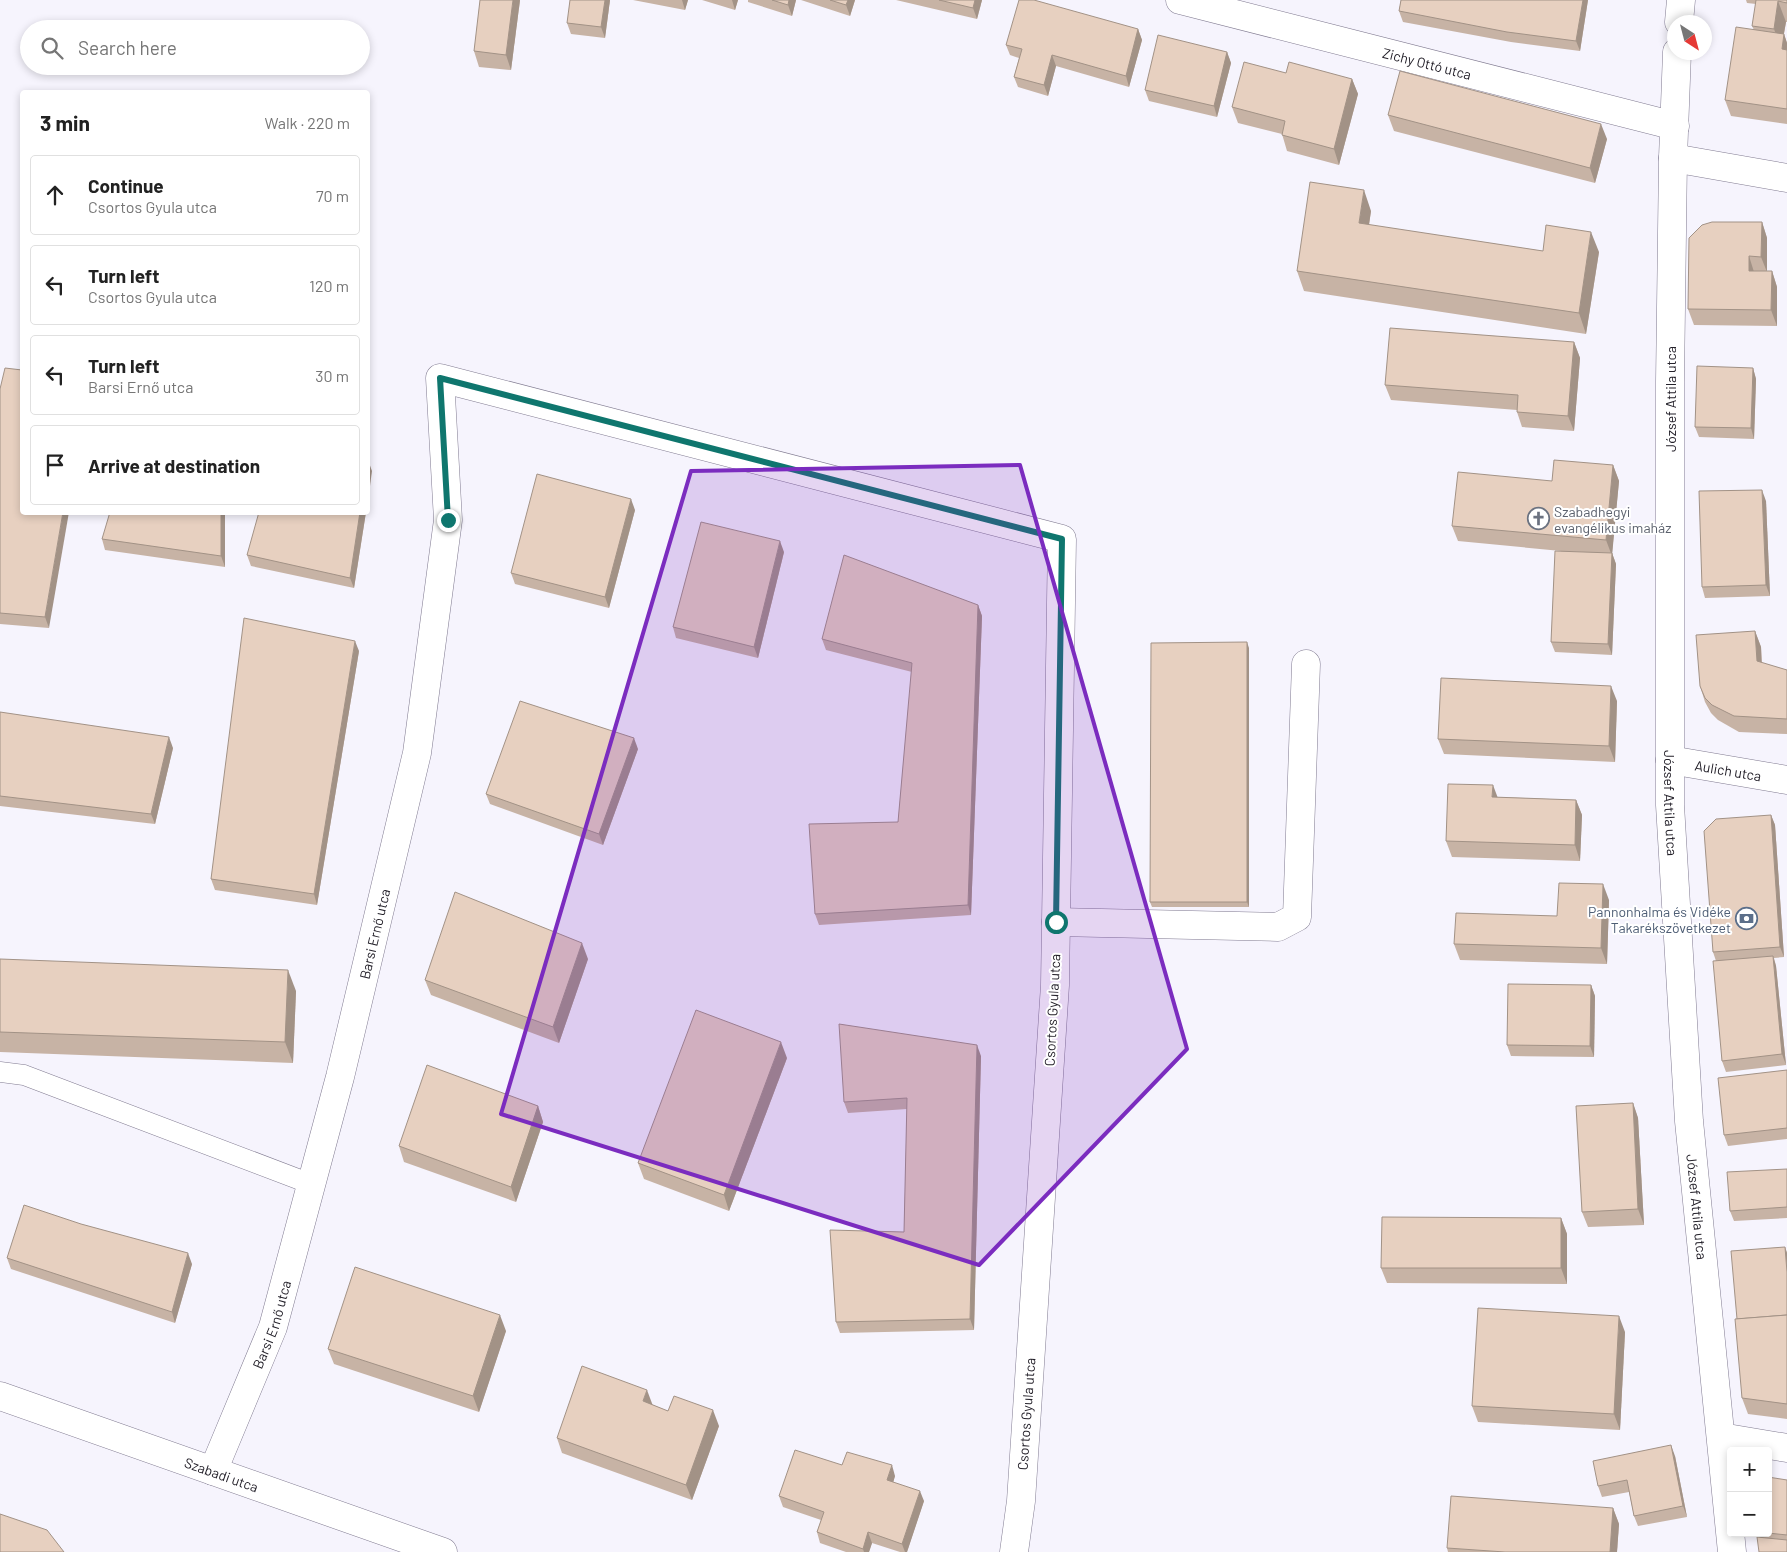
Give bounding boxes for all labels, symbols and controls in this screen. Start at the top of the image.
north arrow [1667,15,1712,60]
search box [20,20,370,75]
icon: search [38,34,66,62]
text: Search here [78,36,177,59]
street label: Zichy Ottó utca [1381,43,1473,82]
text: 3 min [40,110,90,135]
text: Walk · 220 m [264,113,350,132]
text: Continue [88,174,164,197]
icon: ahead [41,181,69,209]
text: 70 m [316,186,349,205]
text: Csortos Gyula utca [88,197,217,216]
text: Turn left [88,264,159,287]
icon: left [41,271,69,299]
text: 120 m [309,276,349,295]
text: Csortos Gyula utca [88,287,217,306]
street label: József Attila utca [1662,346,1679,452]
text: Turn left [88,354,159,377]
icon: left [41,361,69,389]
text: 30 m [315,366,349,385]
text: Barsi Ernő utca [88,377,193,396]
icon: arrive [41,451,69,479]
text: Arrive at destination [88,454,260,477]
place label: Szabadhegyi evangélikus imaház [1554,503,1672,536]
church icon: Szabadhegyi evangélikus imaház [1526,507,1550,531]
route end [437,509,460,532]
street label: József Attila utca [1662,750,1682,856]
street label: Aulich utca [1694,756,1763,784]
street label: Barsi Ernő utca [355,887,393,981]
place label: Pannonhalma és Vidéke Takarékszövetkezet [1588,903,1731,936]
bank icon: Pannonhalma és Vidéke Takarékszövetkezet [1735,907,1759,931]
route start [1045,911,1068,934]
street label: Csortos Gyula utca [1041,953,1063,1067]
street label: József Attila utca [1684,1153,1711,1260]
street label: Barsi Ernő utca [248,1278,294,1371]
street label: Csortos Gyula utca [1014,1357,1038,1471]
map controls [1727,1447,1772,1537]
button: + [1727,1447,1772,1492]
street label: Szabadi utca [182,1453,261,1495]
button: − [1727,1492,1772,1537]

